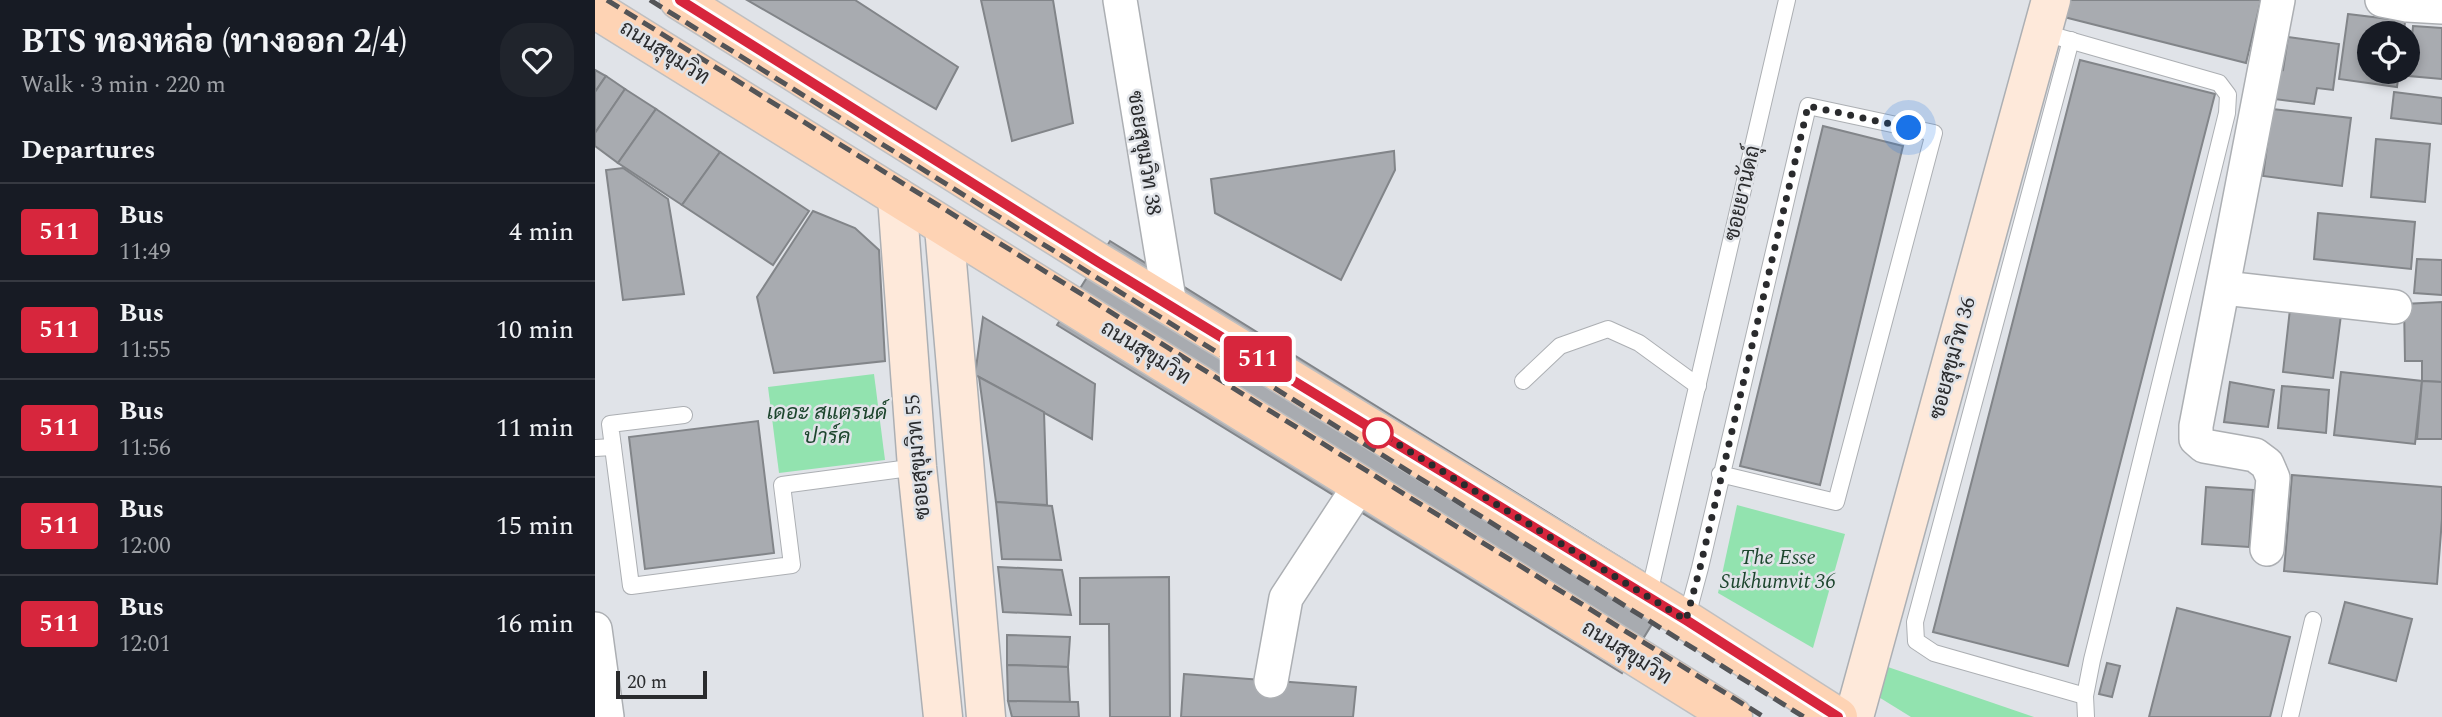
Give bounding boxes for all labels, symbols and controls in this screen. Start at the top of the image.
street label: ถนนสุขุมวิท [613,13,716,93]
text: BTS ทองหล่อ (ทางออก 2/4) [21,17,407,67]
map controls [2357,21,2420,84]
button: locate [2357,21,2420,84]
button: heart [500,23,574,97]
text: Walk · 3 min · 220 m [21,68,226,103]
street label: ซอยสุขุมวิท 38 [1118,89,1170,218]
your location [1891,110,1926,145]
text: Departures [21,130,155,170]
street label: ซอยยานัดถุ์ [1716,142,1770,244]
text: Bus [119,195,164,235]
text: 4 min [509,212,574,252]
text: 511 [39,214,80,250]
text: 11:49 [119,235,171,270]
text: Bus [119,293,164,333]
street label: ซอยสุขุมวิท 36 [1921,293,1985,423]
text: 10 min [496,310,574,350]
text: 511 [39,312,80,348]
street label: ถนนสุขุมวิท [1094,313,1197,393]
text: 11:55 [119,333,171,368]
line badge: 511 [1218,336,1298,382]
text: 511 [1238,341,1278,377]
text: Bus [119,391,164,431]
street label: ซอยสุขุมวิท 55 [897,393,939,521]
park label: เดอะ สแตรนด์ ปาร์ค [767,397,890,453]
text: 11 min [496,408,574,448]
text: 511 [39,410,80,446]
unlabelled marker [1363,418,1393,448]
text: 11:56 [119,431,171,466]
text: Bus [119,489,164,529]
text: 15 min [496,506,574,546]
text: 511 [39,508,80,544]
text: 12:00 [119,529,171,564]
park label: The Esse Sukhumvit 36 [1720,542,1836,598]
text: Bus [119,587,164,627]
text: 16 min [496,604,574,644]
text: 511 [39,606,80,642]
street label: ถนนสุขุมวิท [1575,613,1678,693]
text: 12:01 [119,627,171,662]
scale bar [616,668,707,700]
text: 20 m [627,668,667,697]

